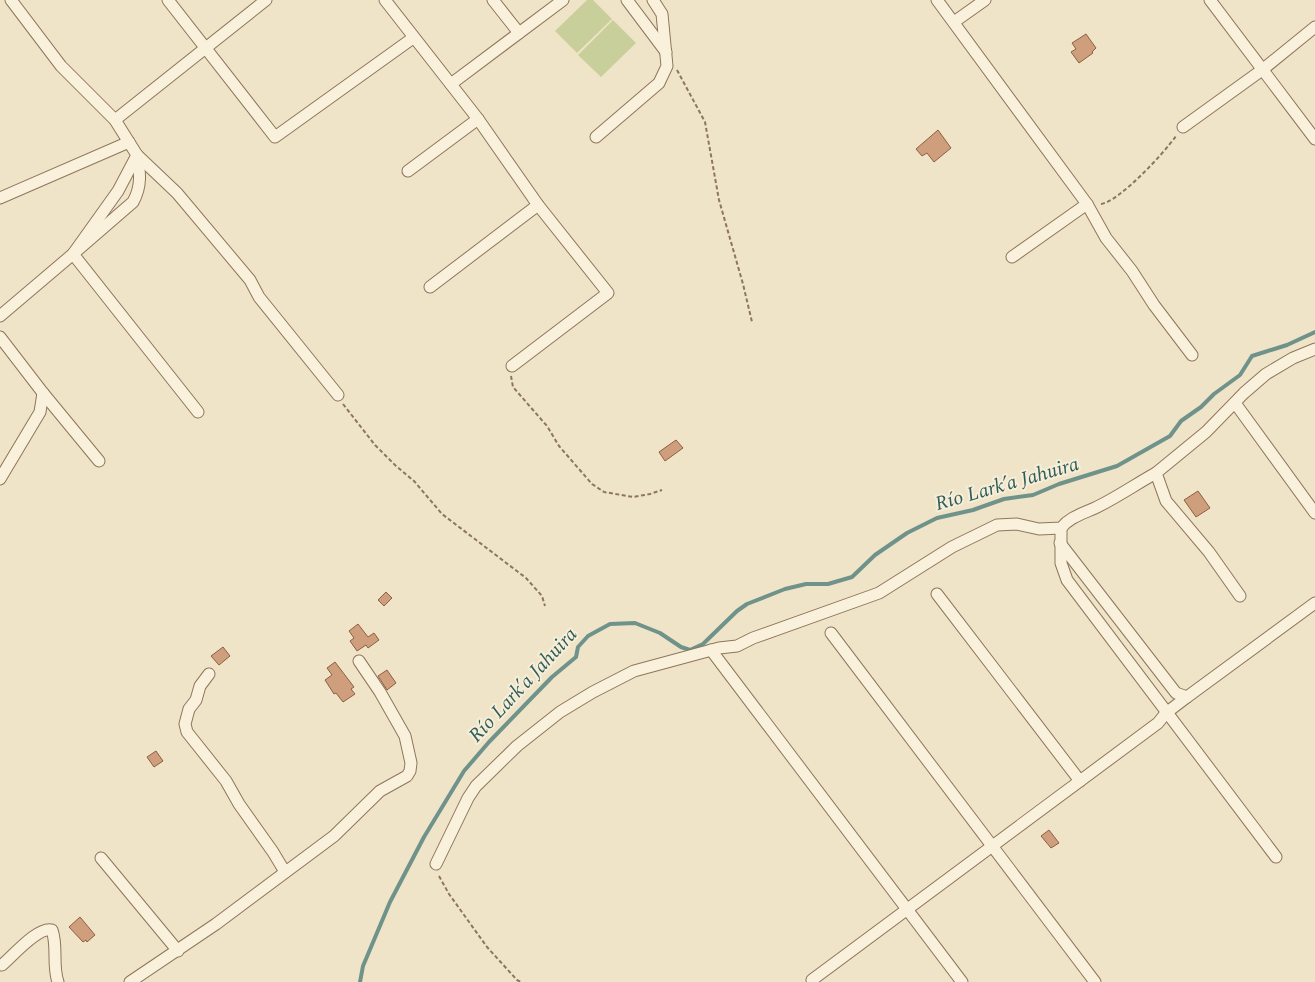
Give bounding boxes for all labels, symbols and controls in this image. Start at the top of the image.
water label: Río Lark’a Jahuira [932,449,1082,519]
water label: Río Lark’a Jahuira [461,621,585,749]

